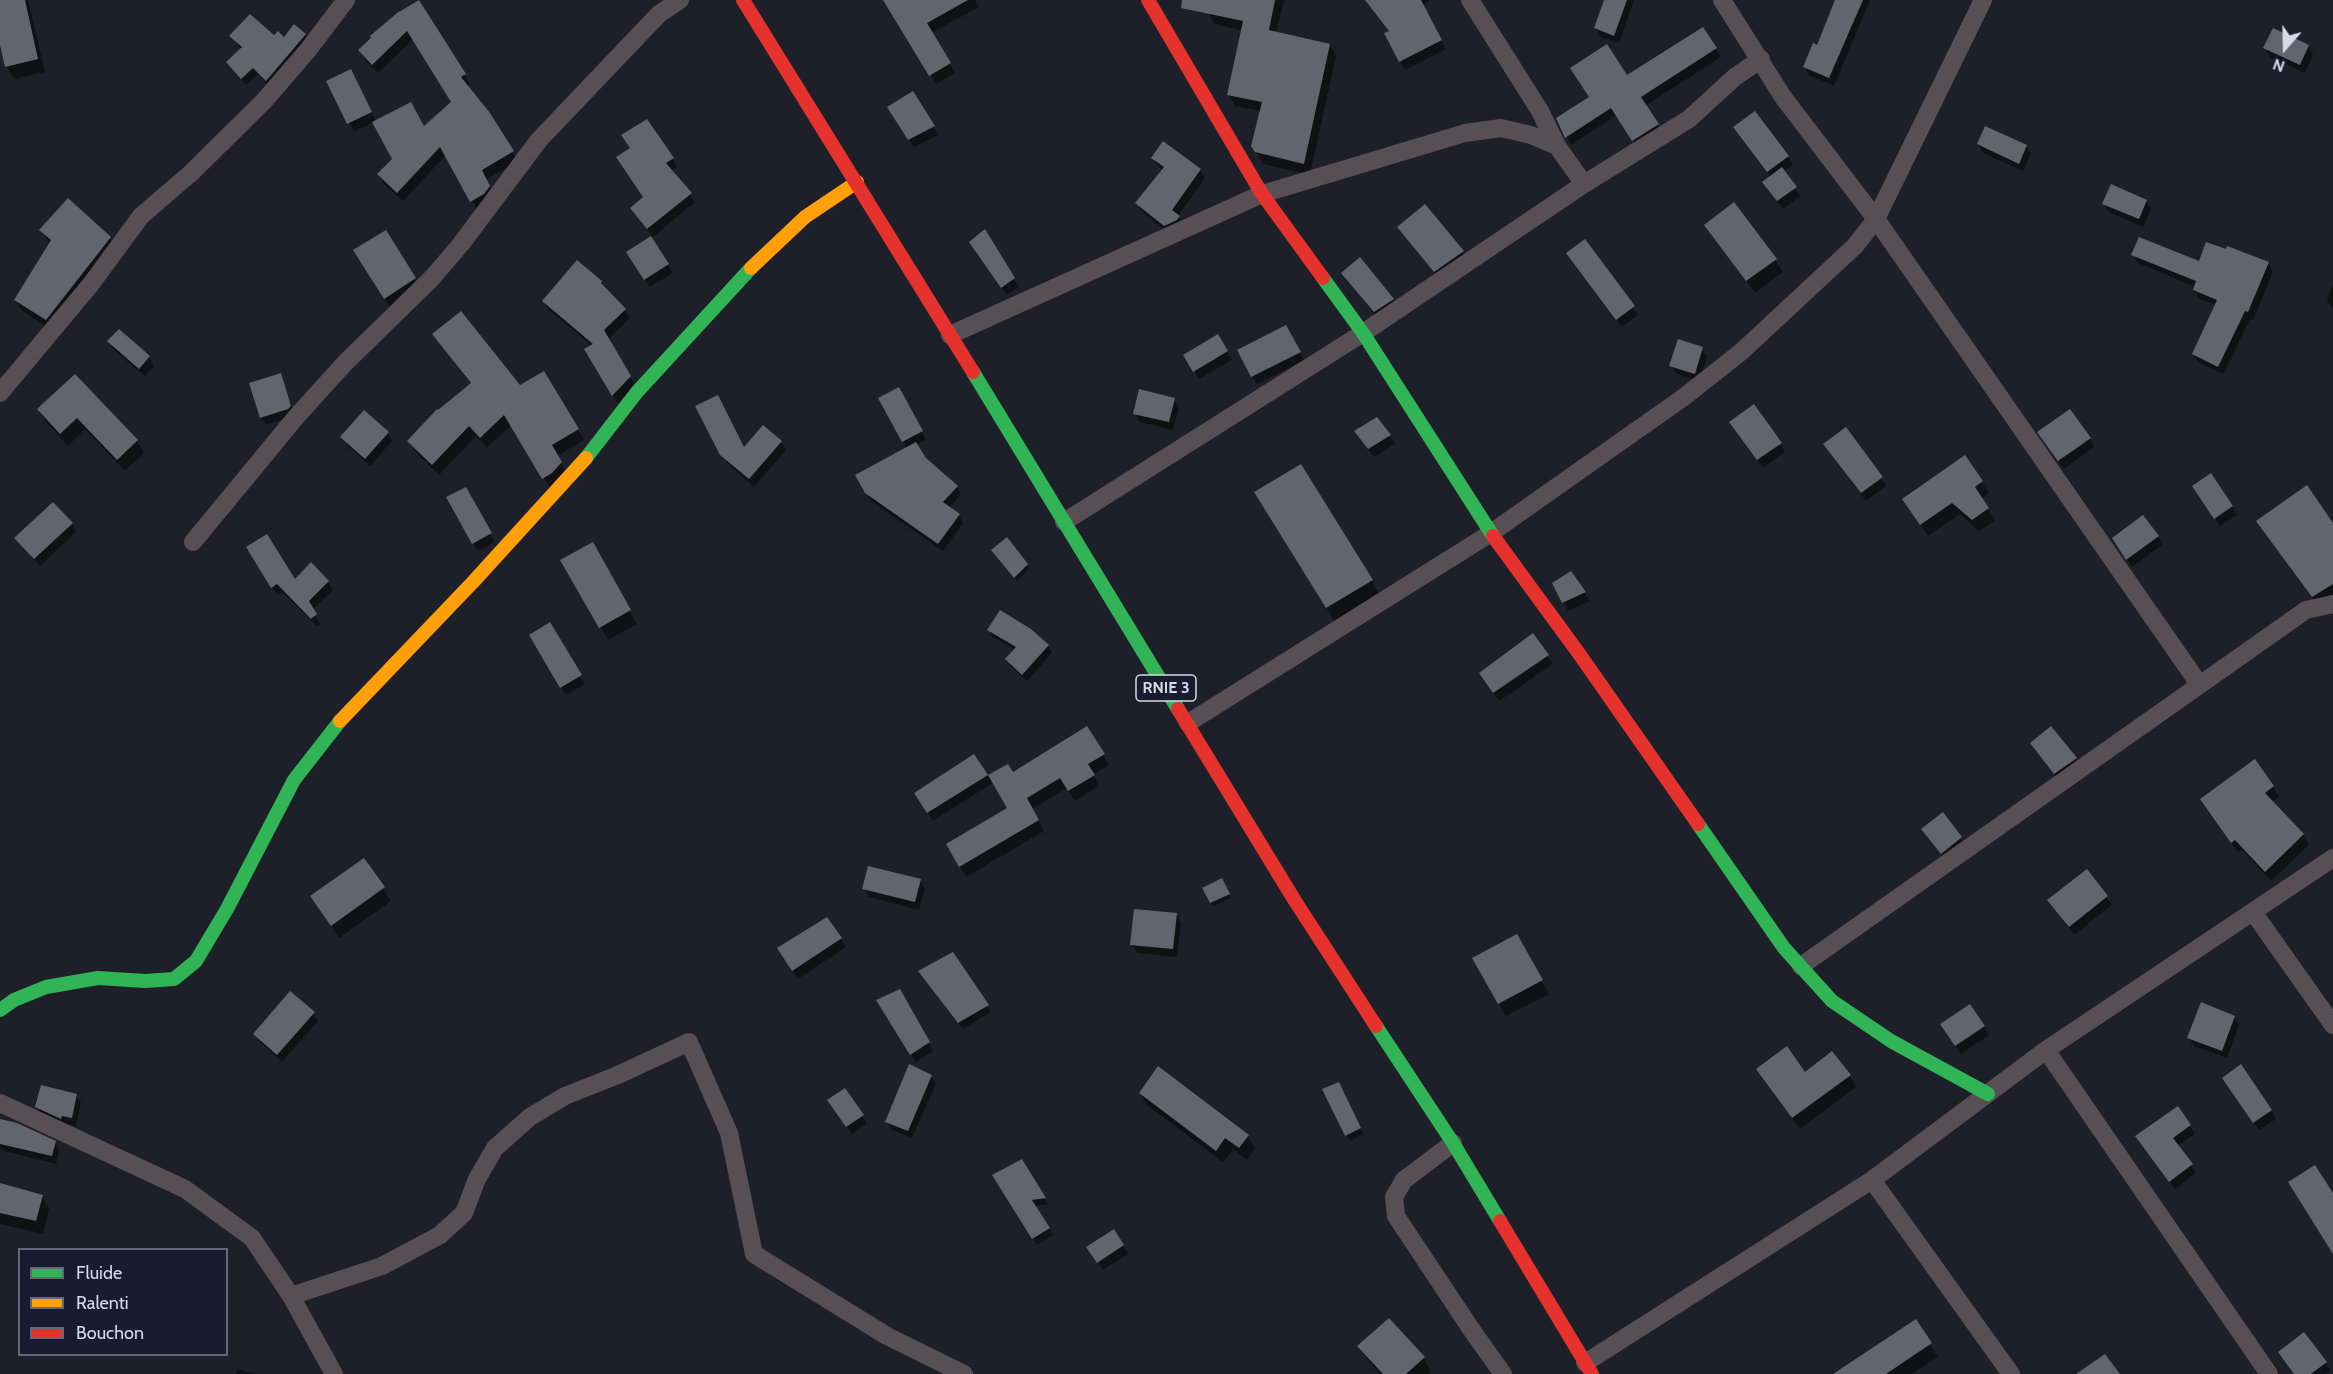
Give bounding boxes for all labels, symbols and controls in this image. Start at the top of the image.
north arrow [2255,18,2315,78]
text: N [2270,55,2287,76]
road number: RNIE 3 [1136,675,1196,701]
legend [18,1248,228,1356]
text: Fluide [76,1262,122,1284]
text: Ralenti [76,1292,129,1314]
text: Bouchon [76,1322,144,1344]

